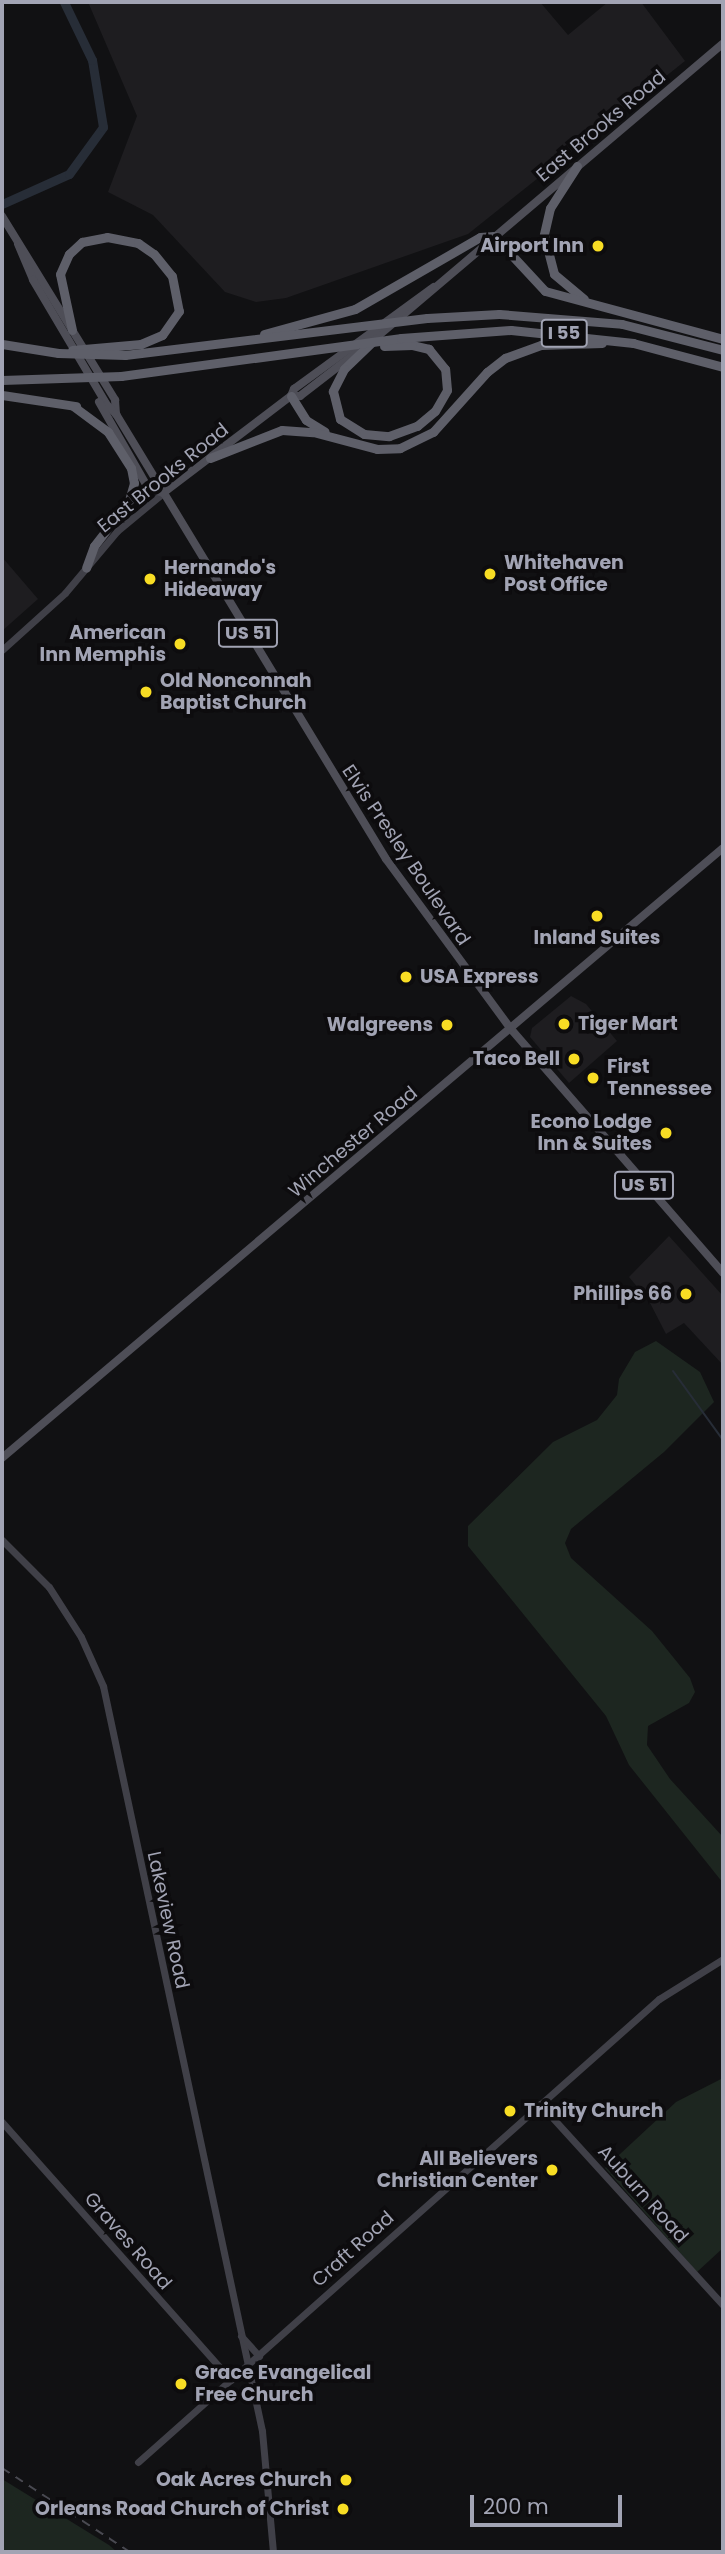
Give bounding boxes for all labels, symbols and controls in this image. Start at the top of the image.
street label: East Brooks Road [532,65,670,187]
place label: Airport Inn [480,235,584,257]
marker: Airport Inn [590,238,606,254]
road number: I 55 [540,318,588,348]
street label: East Brooks Road [93,418,233,538]
place label: Whitehaven Post Office [504,552,624,596]
place label: Hernando's Hideaway [164,557,276,601]
marker: Whitehaven Post Office [482,566,498,582]
marker: Hernando's Hideaway [142,571,158,587]
road number: US 51 [216,618,280,648]
place label: American Inn Memphis [40,622,166,666]
marker: American Inn Memphis [172,636,188,652]
place label: Old Nonconnah Baptist Church [160,670,312,714]
marker: Old Nonconnah Baptist Church [138,684,154,700]
street label: Elvis Presley Boulevard [337,760,475,950]
marker: Inland Suites [589,908,605,924]
place label: Inland Suites [534,927,660,949]
place label: USA Express [420,966,539,988]
marker: USA Express [398,969,414,985]
place label: Tiger Mart [578,1013,678,1035]
place label: Walgreens [327,1014,433,1036]
marker: Tiger Mart [556,1016,572,1032]
marker: Walgreens [439,1017,455,1033]
place label: Taco Bell [473,1048,560,1070]
marker: Taco Bell [566,1051,582,1067]
place label: First Tennessee [607,1056,712,1100]
marker: First Tennessee [585,1070,601,1086]
street label: Winchester Road [284,1082,422,1202]
place label: Econo Lodge Inn & Suites [531,1111,652,1155]
marker: Econo Lodge Inn & Suites [658,1125,674,1141]
road number: US 51 [612,1170,676,1200]
place label: Phillips 66 [573,1283,672,1305]
marker: Phillips 66 [678,1286,694,1302]
street label: Lakeview Road [142,1849,194,1991]
place label: Trinity Church [524,2100,664,2122]
marker: Trinity Church [502,2103,518,2119]
street label: Auburn Road [593,2140,693,2248]
place label: All Believers Christian Center [377,2148,538,2192]
marker: All Believers Christian Center [544,2162,560,2178]
street label: Graves Road [80,2188,176,2294]
street label: Craft Road [307,2206,399,2292]
place label: Grace Evangelical Free Church [195,2362,371,2406]
marker: Grace Evangelical Free Church [173,2376,189,2392]
place label: Oak Acres Church [156,2469,332,2491]
marker: Oak Acres Church [338,2472,354,2488]
scale bar [473,2480,625,2524]
text: 200 m [483,2492,549,2521]
place label: Orleans Road Church of Christ [35,2498,329,2520]
marker: Orleans Road Church of Christ [335,2501,351,2517]

